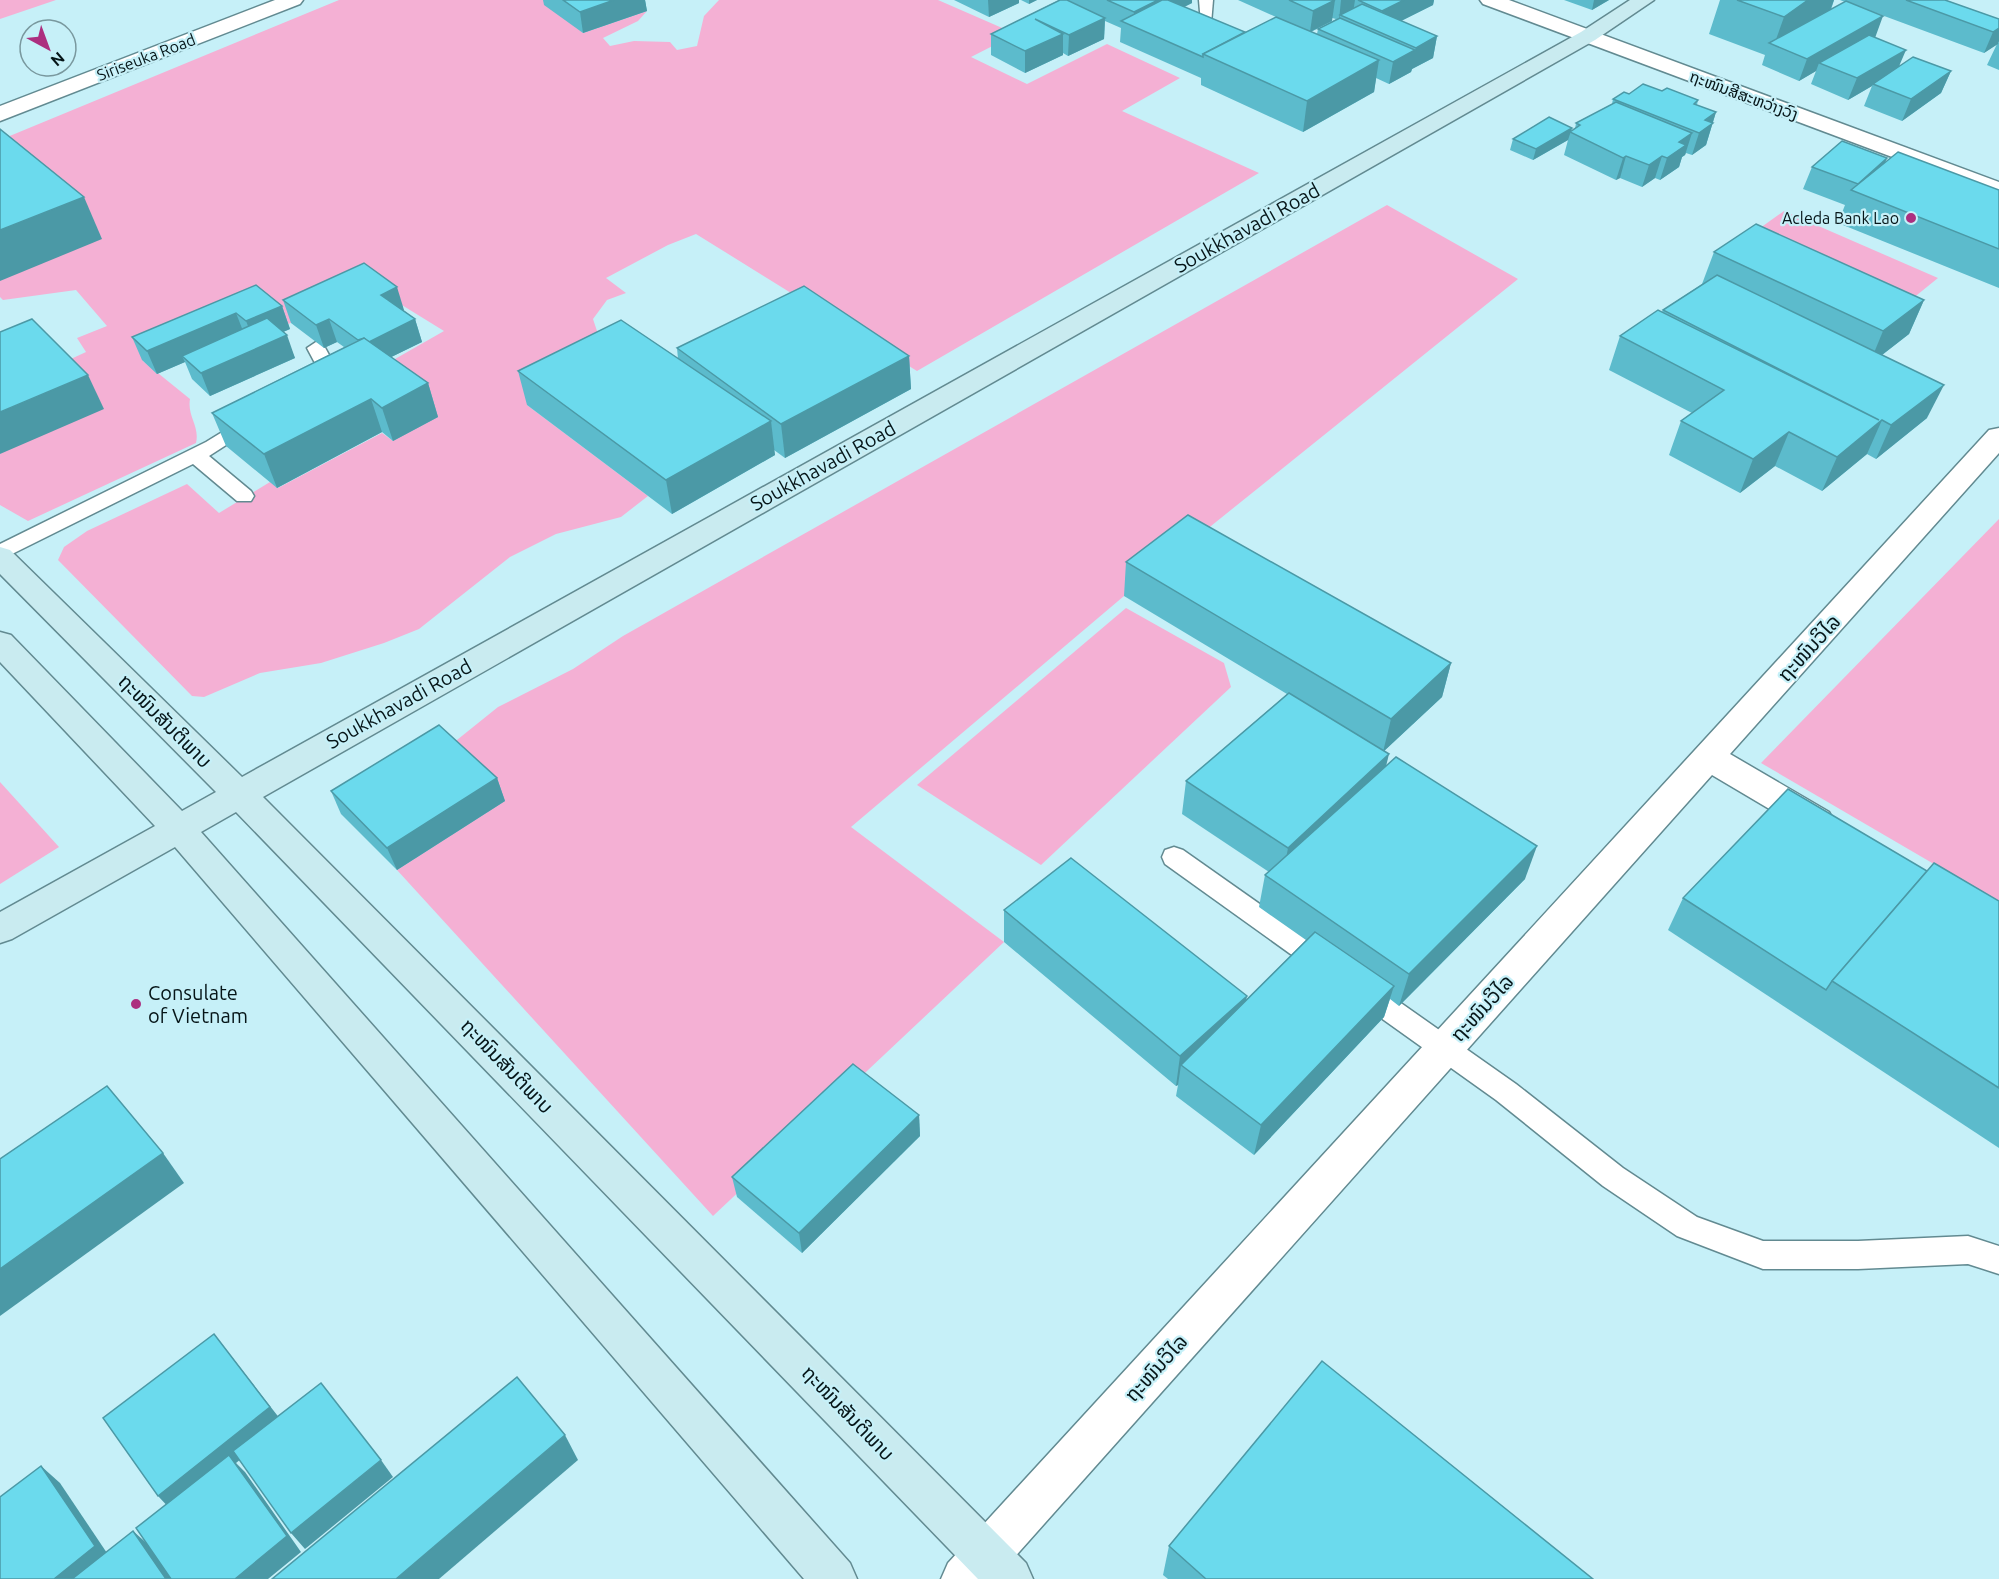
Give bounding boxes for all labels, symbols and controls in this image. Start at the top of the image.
north arrow [18,18,78,78]
street label: Siriseuka Road [94,30,198,84]
text: N [47,49,68,70]
street label: ຖະໜົນສີສະຫວ່າງວົງ [1687,67,1801,123]
street label: Soukkhavadi Road [1170,178,1324,277]
place label: Acleda Bank Lao [1782,209,1899,227]
marker: Acleda Bank Lao [1904,211,1918,225]
street label: Soukkhavadi Road [746,416,900,515]
street label: ຖະໜົນວິໄລ [1773,609,1845,686]
street label: Soukkhavadi Road [322,654,476,753]
street label: ຖະໜົນສັນຕິພາບ [114,669,217,772]
street label: ຖະໜົນວິໄລ [1446,969,1518,1046]
place label: Consulate of Vietnam [148,981,248,1027]
marker: Consulate of Vietnam [129,997,143,1011]
street label: ຖະໜົນສັນຕິພາບ [456,1014,558,1118]
street label: ຖະໜົນວິໄລ [1120,1329,1192,1406]
street label: ຖະໜົນສັນຕິພາບ [797,1361,899,1465]

